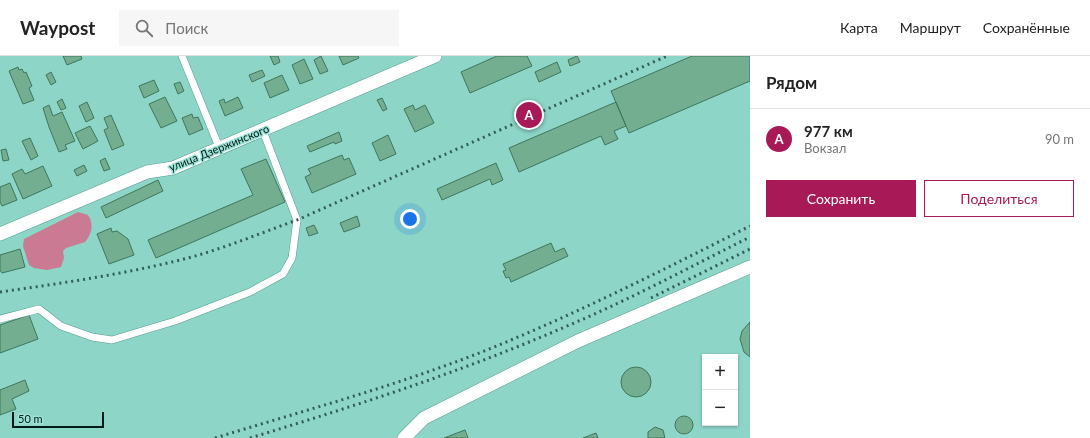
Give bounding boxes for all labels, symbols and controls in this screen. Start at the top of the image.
search box [119,10,399,46]
text: Waypost [20,16,95,39]
icon: search [133,17,155,39]
text: Поиск [165,19,208,37]
text: Карта [840,19,878,36]
text: Маршрут [900,19,961,36]
text: Сохранённые [983,19,1070,36]
text: Рядом [766,72,817,93]
pin: A [516,100,542,130]
street label: улица Дзержинского [167,121,271,174]
text: 977 км [804,122,853,140]
text: A [774,131,784,147]
text: 90 m [1045,131,1074,147]
text: Вокзал [804,140,846,156]
button: Сохранить [766,180,916,217]
button: Поделиться [924,180,1074,217]
your location [400,209,420,229]
map controls [702,354,738,426]
button: + [702,354,738,390]
button: − [702,390,738,426]
scale bar [12,410,104,429]
text: 50 m [18,412,43,425]

